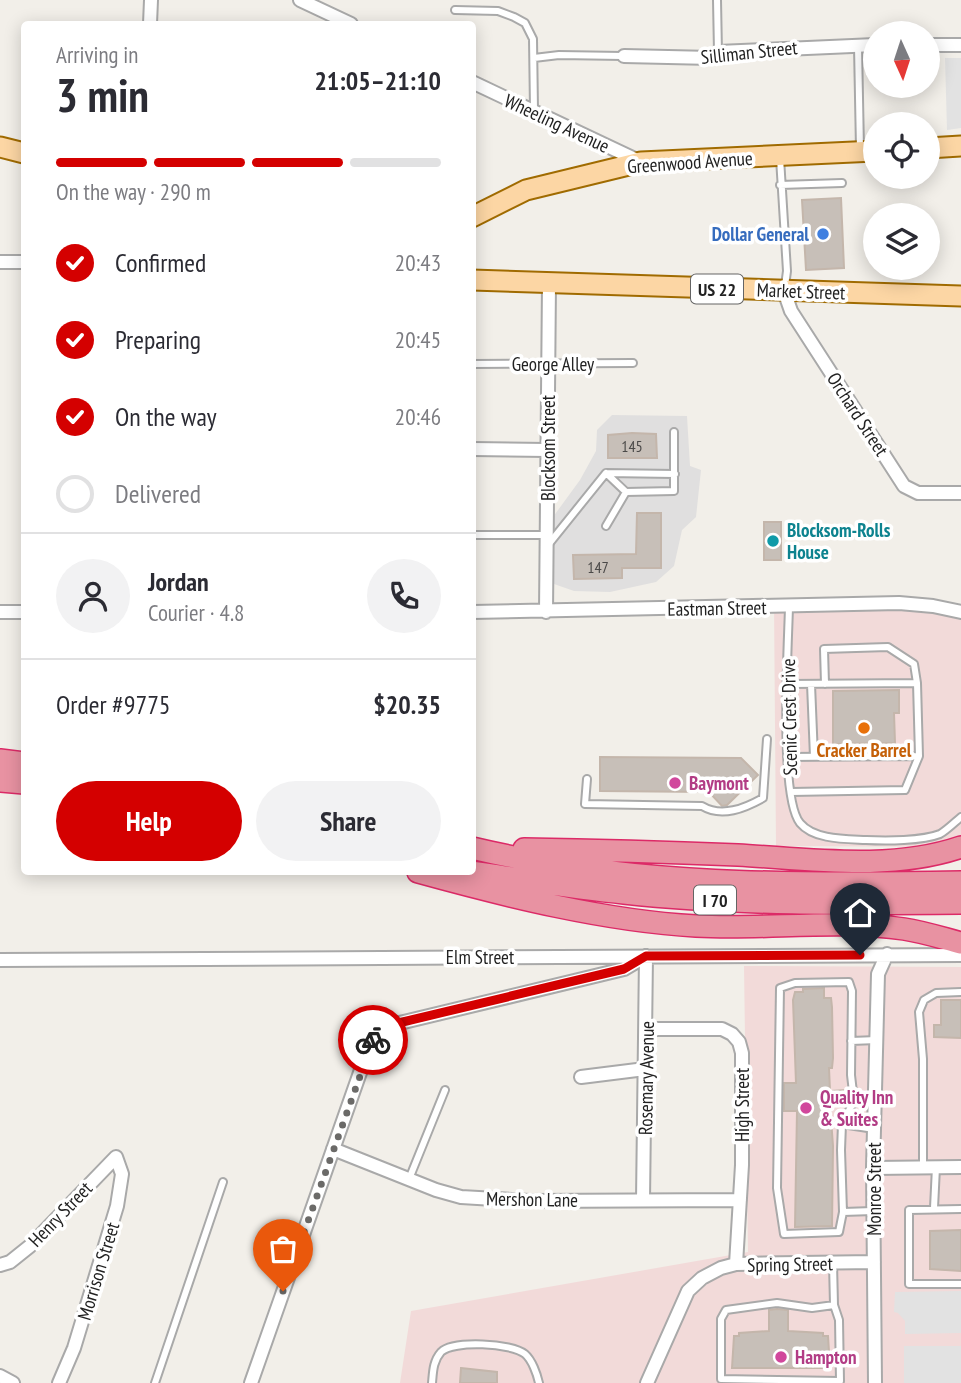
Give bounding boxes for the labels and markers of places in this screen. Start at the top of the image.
place label: Dollar General [712,222,809,246]
marker: Dollar General [815,226,831,242]
place label: Blocksom-Rolls House [787,518,891,564]
marker: Blocksom-Rolls House [765,533,781,549]
marker: Cracker Barrel [856,720,872,736]
place label: Cracker Barrel [817,738,912,762]
place label: Baymont [689,771,749,795]
marker: Baymont [667,775,683,791]
pin [830,883,890,955]
place label: Quality Inn & Suites [820,1085,893,1131]
marker: Quality Inn & Suites [798,1100,814,1116]
pin [253,1219,313,1291]
place label: Hampton [795,1345,857,1369]
marker: Hampton [773,1349,789,1365]

